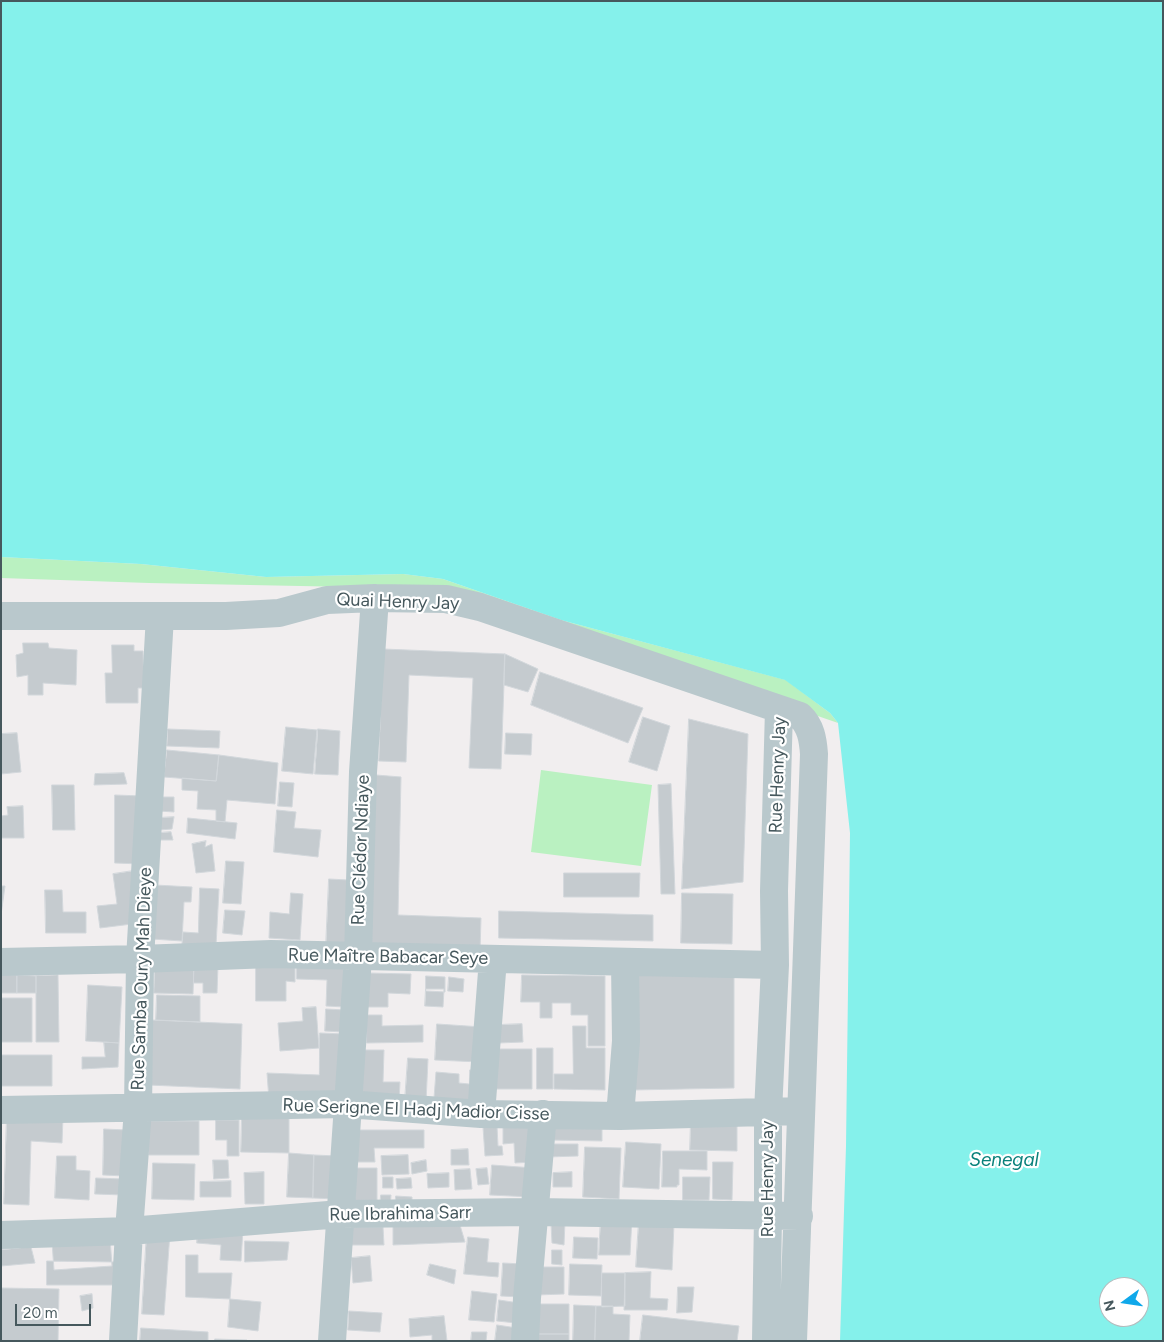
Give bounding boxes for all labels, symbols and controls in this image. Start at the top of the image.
street label: Quai Henry Jay [336,589,460,615]
street label: Rue Henry Jay [765,716,791,834]
street label: Rue Clédor Ndiaye [348,774,374,926]
street label: Rue Samba Oury Mah Dieye [127,867,157,1091]
street label: Rue Maître Babacar Seye [288,944,488,970]
street label: Rue Serigne El Hadj Madior Cisse [282,1095,550,1125]
street label: Rue Henry Jay [757,1121,779,1237]
water label: Senegal [969,1149,1039,1171]
street label: Rue Ibrahima Sarr [329,1202,471,1226]
north arrow [1099,1277,1149,1327]
scale bar [18,1294,94,1326]
text: N [1100,1298,1119,1313]
text: 20 m [23,1304,57,1322]

